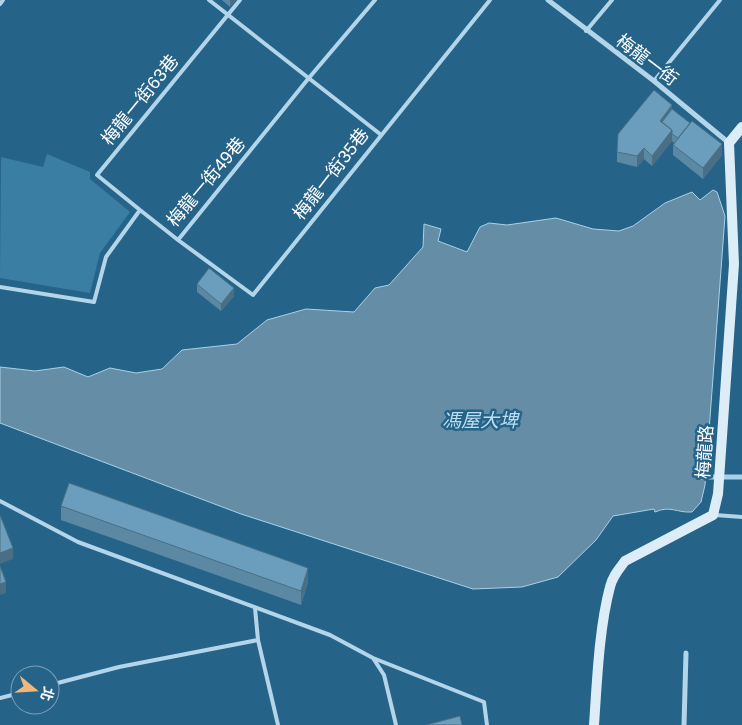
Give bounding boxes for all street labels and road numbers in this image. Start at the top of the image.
street label: 梅龍一街 [612,30,682,90]
street label: 梅龍一街63巷 [98,51,182,149]
street label: 梅龍一街35巷 [289,124,373,224]
street label: 梅龍一街49巷 [163,133,249,231]
street label: 梅龍路 [693,424,717,480]

